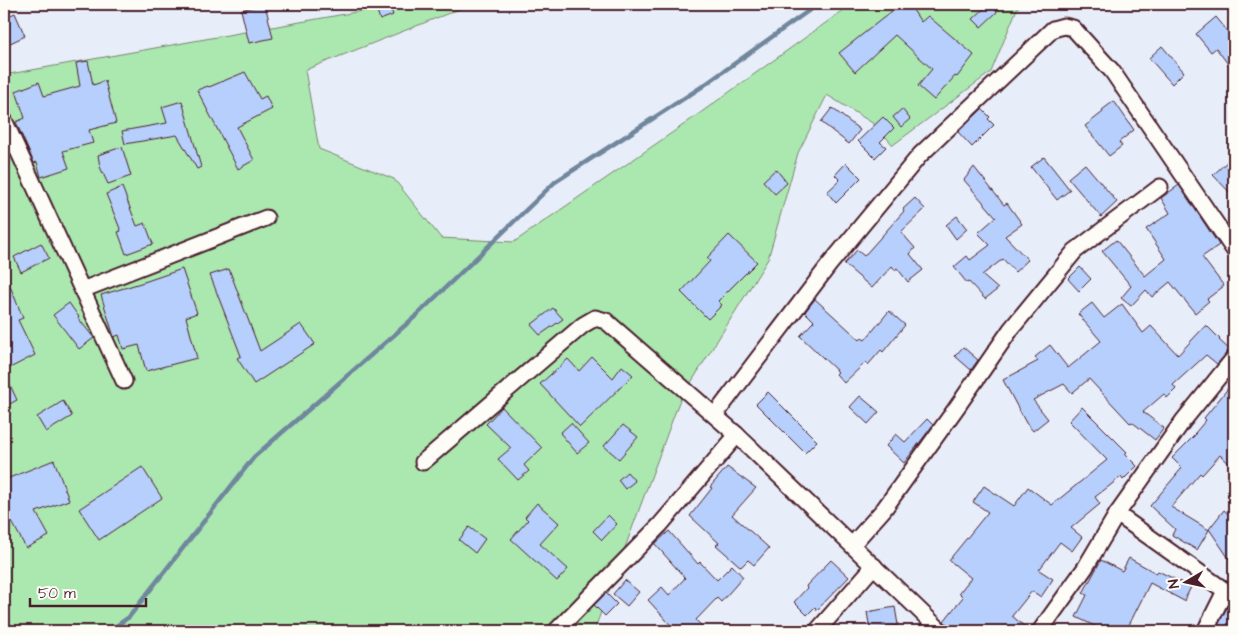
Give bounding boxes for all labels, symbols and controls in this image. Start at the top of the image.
north arrow [1160,558,1210,608]
scale bar [30,575,146,607]
text: N [1164,578,1185,590]
text: 50 m [38,583,76,604]

